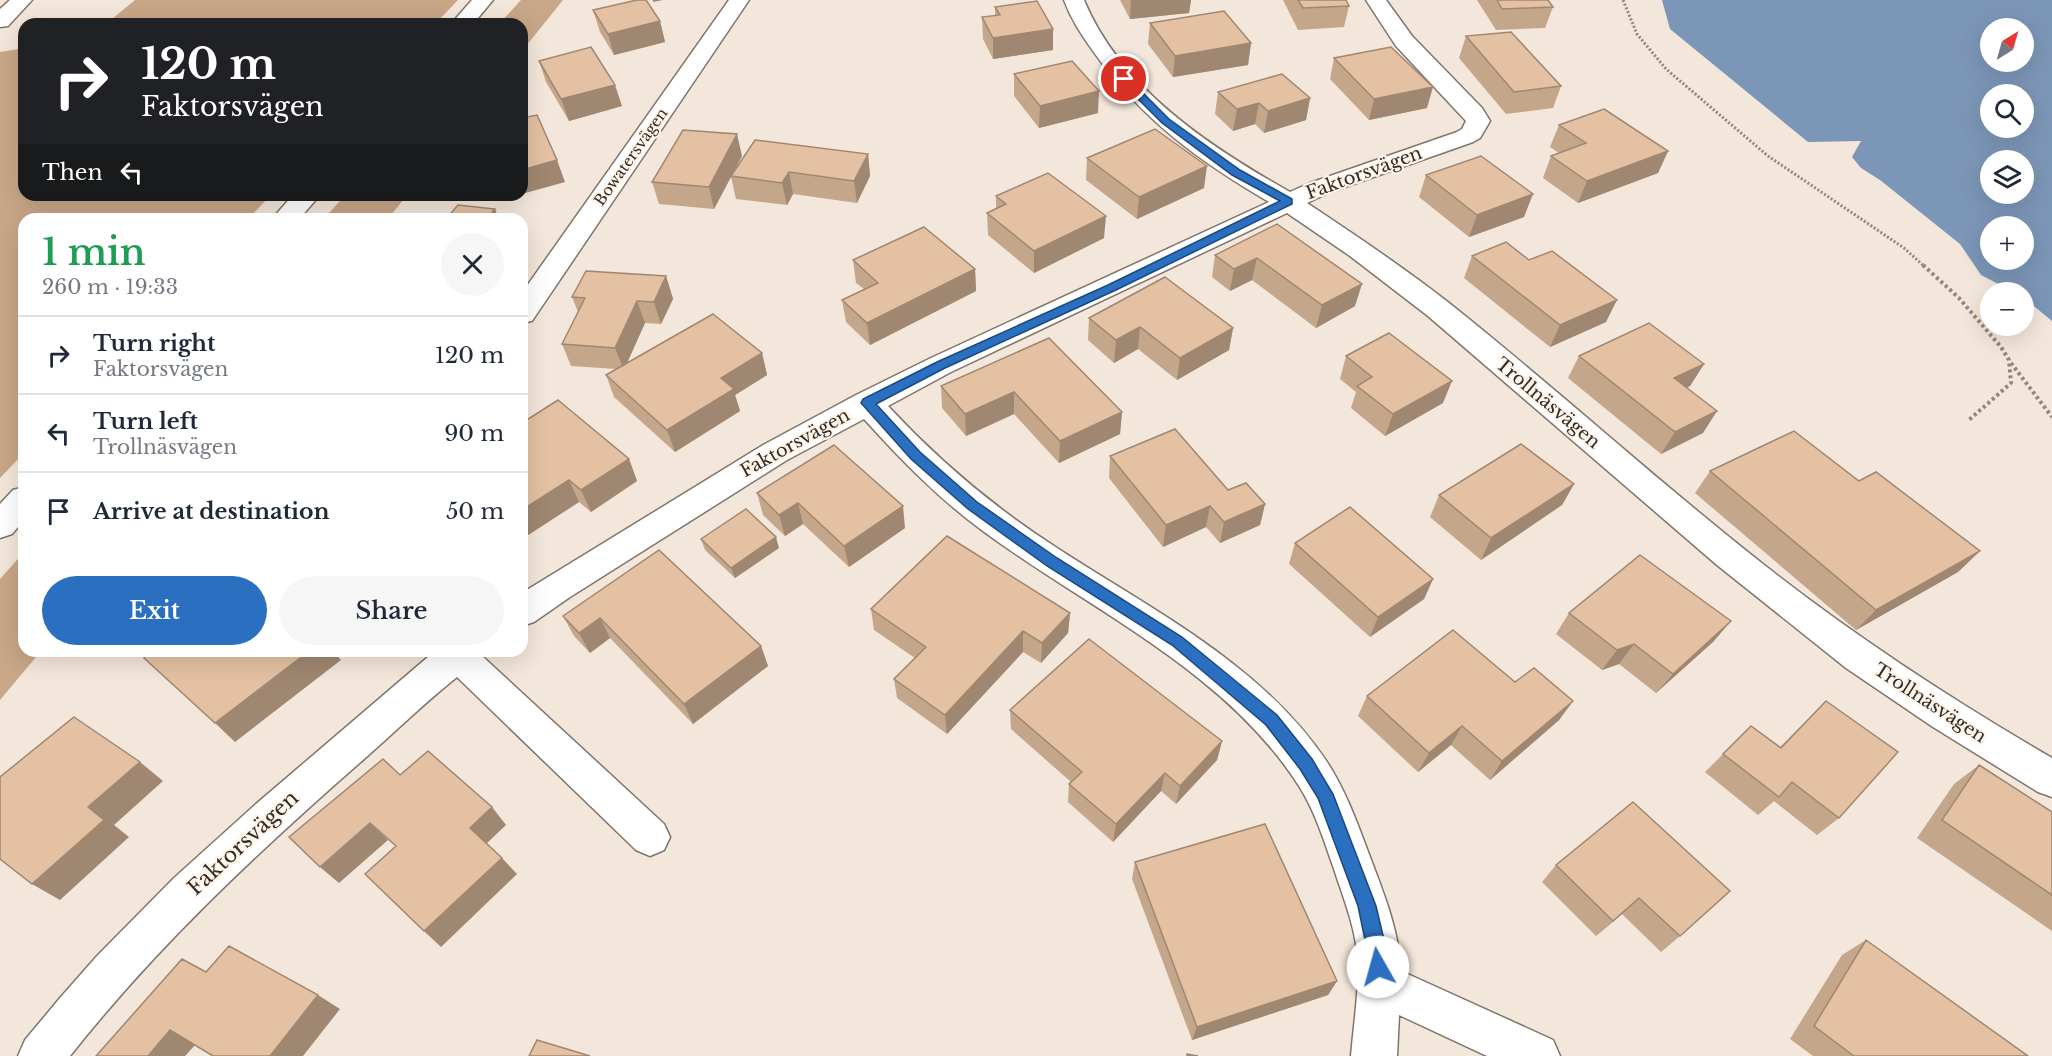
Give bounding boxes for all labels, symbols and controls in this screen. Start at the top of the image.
north arrow [1980,18,2034,72]
map controls [1980,18,2034,336]
text: 120 m [141,38,276,90]
icon: right [42,42,120,120]
pin [1098,53,1149,104]
icon: arrive [1107,62,1140,95]
button: search [1980,84,2034,138]
text: Faktorsvägen [141,90,324,123]
street label: Bowatersvägen [590,104,671,209]
street label: Faktorsvägen [1303,142,1425,204]
button: layers [1980,150,2034,204]
icon: left [115,156,148,189]
text: Then [42,159,103,186]
button: + [1980,216,2034,270]
text: 1 min [42,230,146,275]
button: close [441,233,504,296]
text: 260 m · 19:33 [42,275,178,299]
button: − [1980,282,2034,336]
text: Turn right [93,330,215,357]
icon: right [42,339,75,372]
text: 120 m [435,342,504,369]
street label: Trollnäsvägen [1491,353,1605,453]
text: Faktorsvägen [93,357,228,381]
street label: Faktorsvägen [736,404,854,482]
text: Turn left [93,408,198,435]
icon: left [42,417,75,450]
text: 90 m [444,420,504,447]
text: Trollnäsvägen [93,435,237,459]
icon: arrive [42,495,75,528]
text: Arrive at destination [93,498,330,525]
text: 50 m [446,498,504,525]
button: Exit [42,576,267,645]
button: Share [279,576,504,645]
street label: Trollnäsvägen [1870,658,1990,748]
street label: Faktorsvägen [182,785,304,901]
position arrow [1346,935,1410,999]

